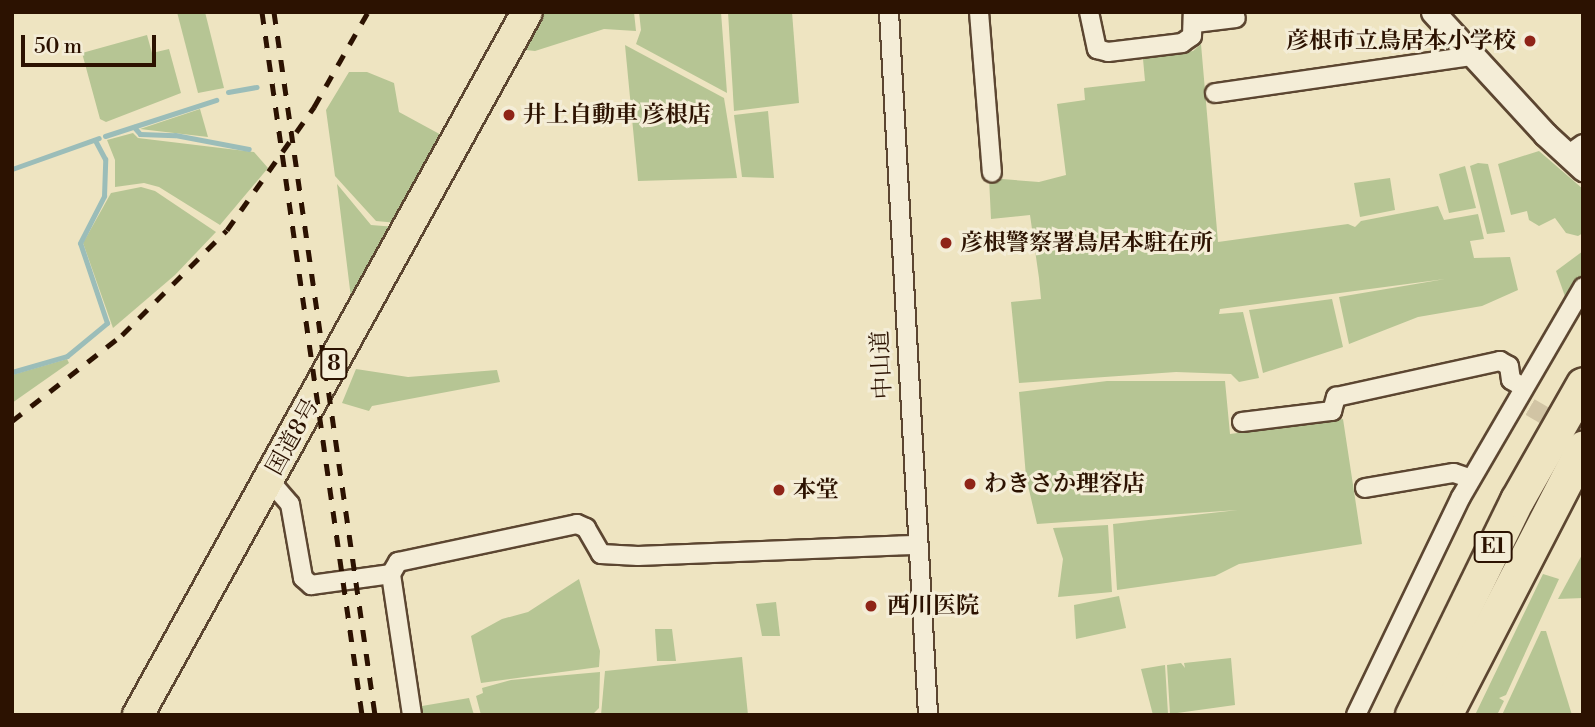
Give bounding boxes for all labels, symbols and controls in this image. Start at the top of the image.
scale bar [24,21,159,65]
place label: 彦根市立鳥居本小学校 [1286,27,1516,55]
marker: 彦根市立鳥居本小学校 [1522,33,1538,49]
text: 50 m [34,34,82,60]
place label: 井上自動車 彦根店 [523,101,711,129]
marker: 井上自動車 彦根店 [501,107,517,123]
place label: 彦根警察署鳥居本駐在所 [960,229,1213,257]
marker: 彦根警察署鳥居本駐在所 [938,235,954,251]
street label: 中山道 [866,330,898,400]
road number: 8 [320,346,348,382]
street label: 国道8号 [261,394,325,480]
place label: わきさか理容店 [984,470,1145,498]
place label: 本堂 [793,476,839,504]
marker: わきさか理容店 [962,476,978,492]
marker: 本堂 [771,482,787,498]
road number: E1 [1472,530,1514,564]
place label: 西川医院 [887,592,979,620]
marker: 西川医院 [861,596,881,616]

